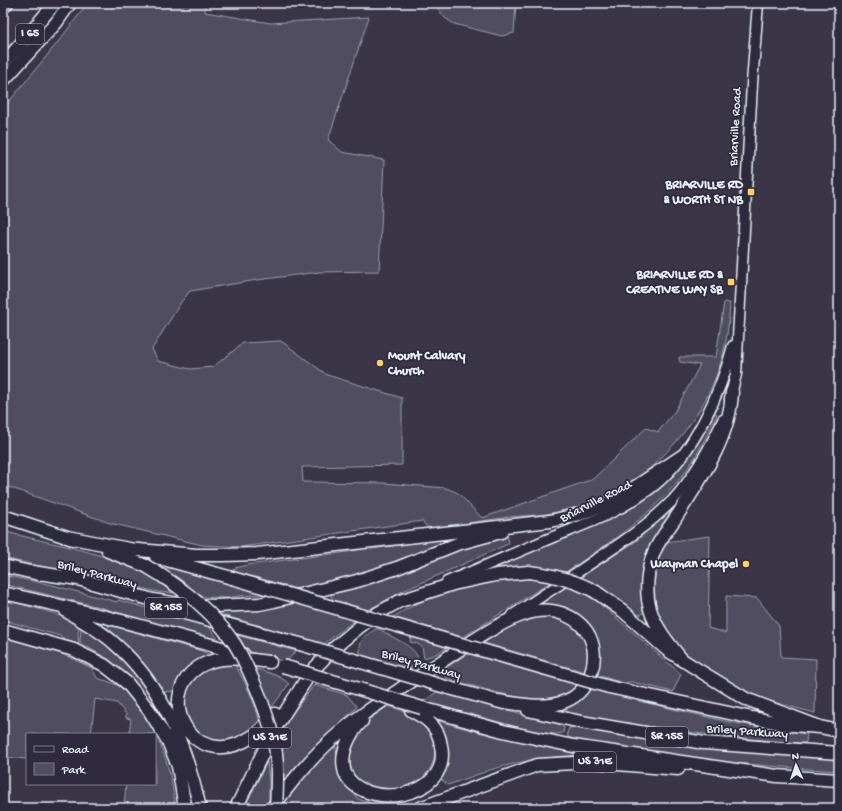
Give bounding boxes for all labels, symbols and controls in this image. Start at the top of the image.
road number: I 65 [16,24,44,44]
street label: Briarville Road [726,86,746,168]
place label: BRIARVILLE RD & WORTH ST NB [663,178,744,208]
marker: BRIARVILLE RD & WORTH ST NB [746,187,756,197]
place label: BRIARVILLE RD & CREATIVE WAY SB [625,268,724,298]
marker: BRIARVILLE RD & CREATIVE WAY SB [726,277,736,287]
place label: Mount Calvary Church [387,349,466,379]
marker: Mount Calvary Church [375,358,385,368]
street label: Briarville Road [557,477,636,527]
street label: Briley Parkway [55,557,139,593]
place label: Wayman Chapel [649,557,738,573]
marker: Wayman Chapel [741,559,751,569]
road number: SR 155 [145,598,187,618]
street label: Briley Parkway [379,646,463,684]
street label: Briley Parkway [705,722,789,742]
road number: SR 155 [646,727,688,747]
road number: US 31E [249,728,291,748]
legend [26,733,156,785]
text: Road [62,744,89,758]
north arrow [776,745,816,785]
text: N [792,751,799,763]
road number: US 31E [574,752,616,772]
text: Park [61,764,87,778]

